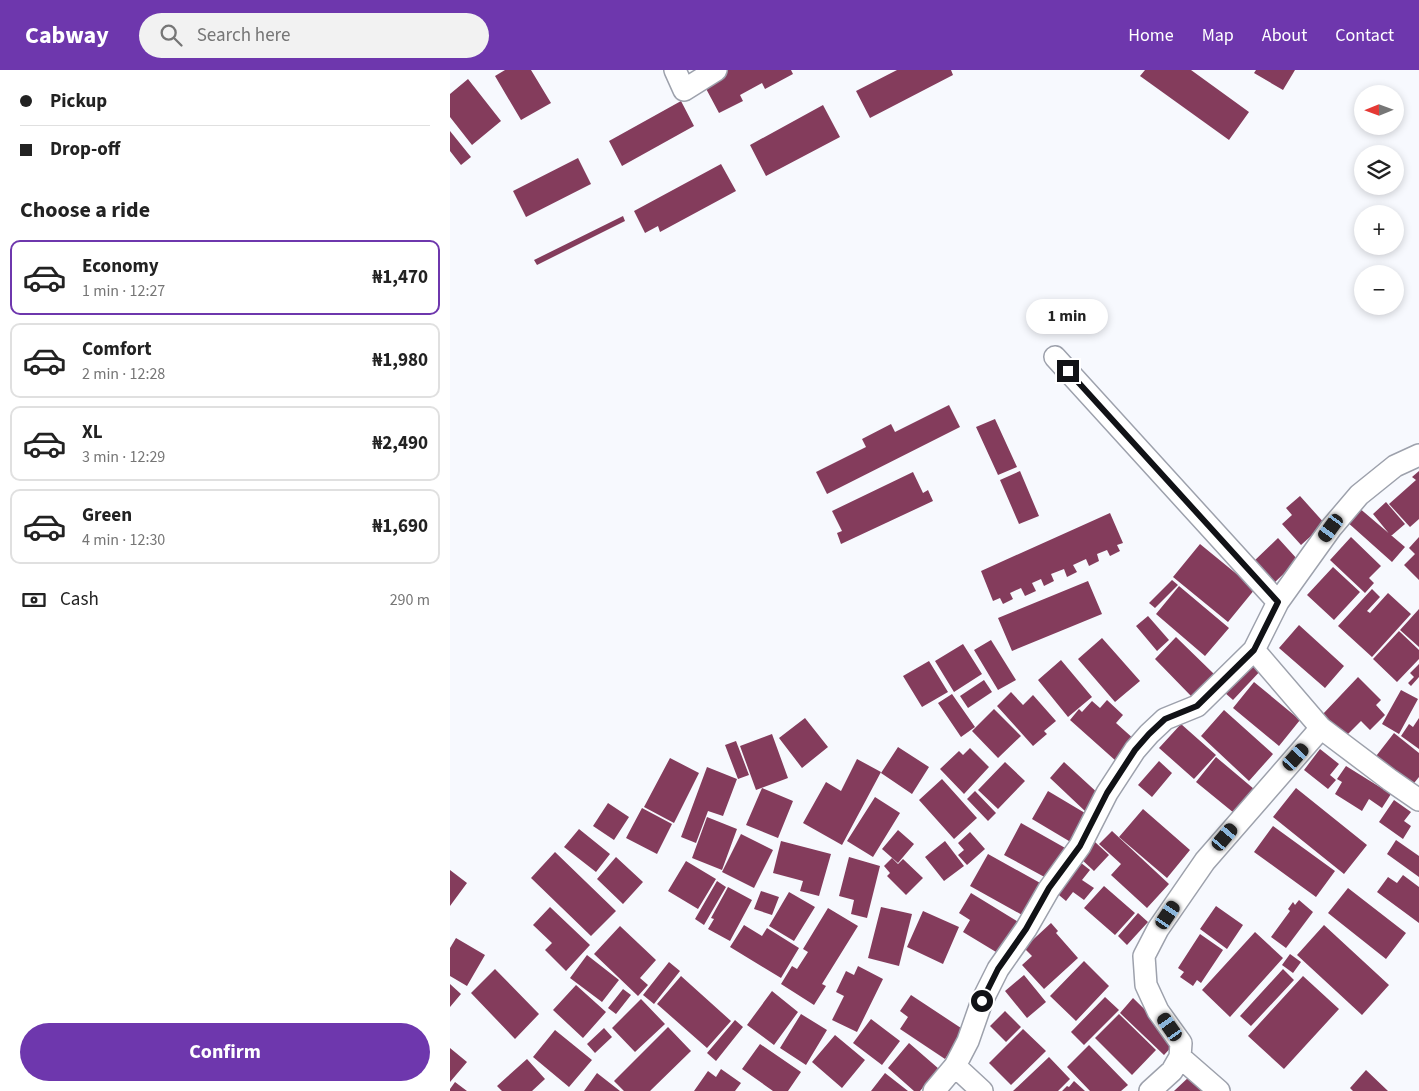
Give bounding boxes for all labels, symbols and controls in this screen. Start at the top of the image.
search box [139,13,489,58]
text: Cabway [25,18,109,53]
icon: search [157,21,185,49]
text: Search here [197,22,290,49]
text: Home [1128,23,1174,48]
text: Map [1202,23,1234,48]
text: About [1262,23,1307,48]
text: Contact [1335,23,1394,48]
north arrow [1354,85,1404,135]
map controls [1354,85,1404,315]
text: Pickup [50,88,107,115]
text: Drop-off [50,136,120,163]
button: layers [1354,145,1404,195]
text: Choose a ride [20,194,150,226]
button: + [1354,205,1404,255]
text: Economy [82,253,159,280]
icon: car [22,255,67,300]
text: ₦1,470 [372,264,428,291]
button: − [1354,265,1404,315]
text: 1 min · 12:27 [82,280,165,302]
callout: 1 min [1027,298,1109,334]
text: 1 min [1048,305,1086,327]
text: Comfort [82,336,152,363]
icon: car [22,338,67,383]
text: ₦1,980 [372,347,428,374]
route end [1057,360,1079,382]
text: 2 min · 12:28 [82,363,165,385]
text: XL [82,419,103,446]
icon: car [22,421,67,466]
text: ₦2,490 [372,430,428,457]
text: 3 min · 12:29 [82,446,165,468]
text: Green [82,502,132,529]
icon: car [22,504,67,549]
car [1316,511,1345,545]
text: ₦1,690 [372,513,428,540]
text: 4 min · 12:30 [82,529,165,551]
icon: cash [20,586,48,614]
text: Cash [60,586,99,613]
text: 290 m [390,589,430,611]
car [1280,741,1311,773]
car [1209,821,1240,853]
car [1153,898,1182,932]
route start [971,990,993,1012]
car [1155,1010,1184,1044]
button: Confirm [20,1023,430,1081]

